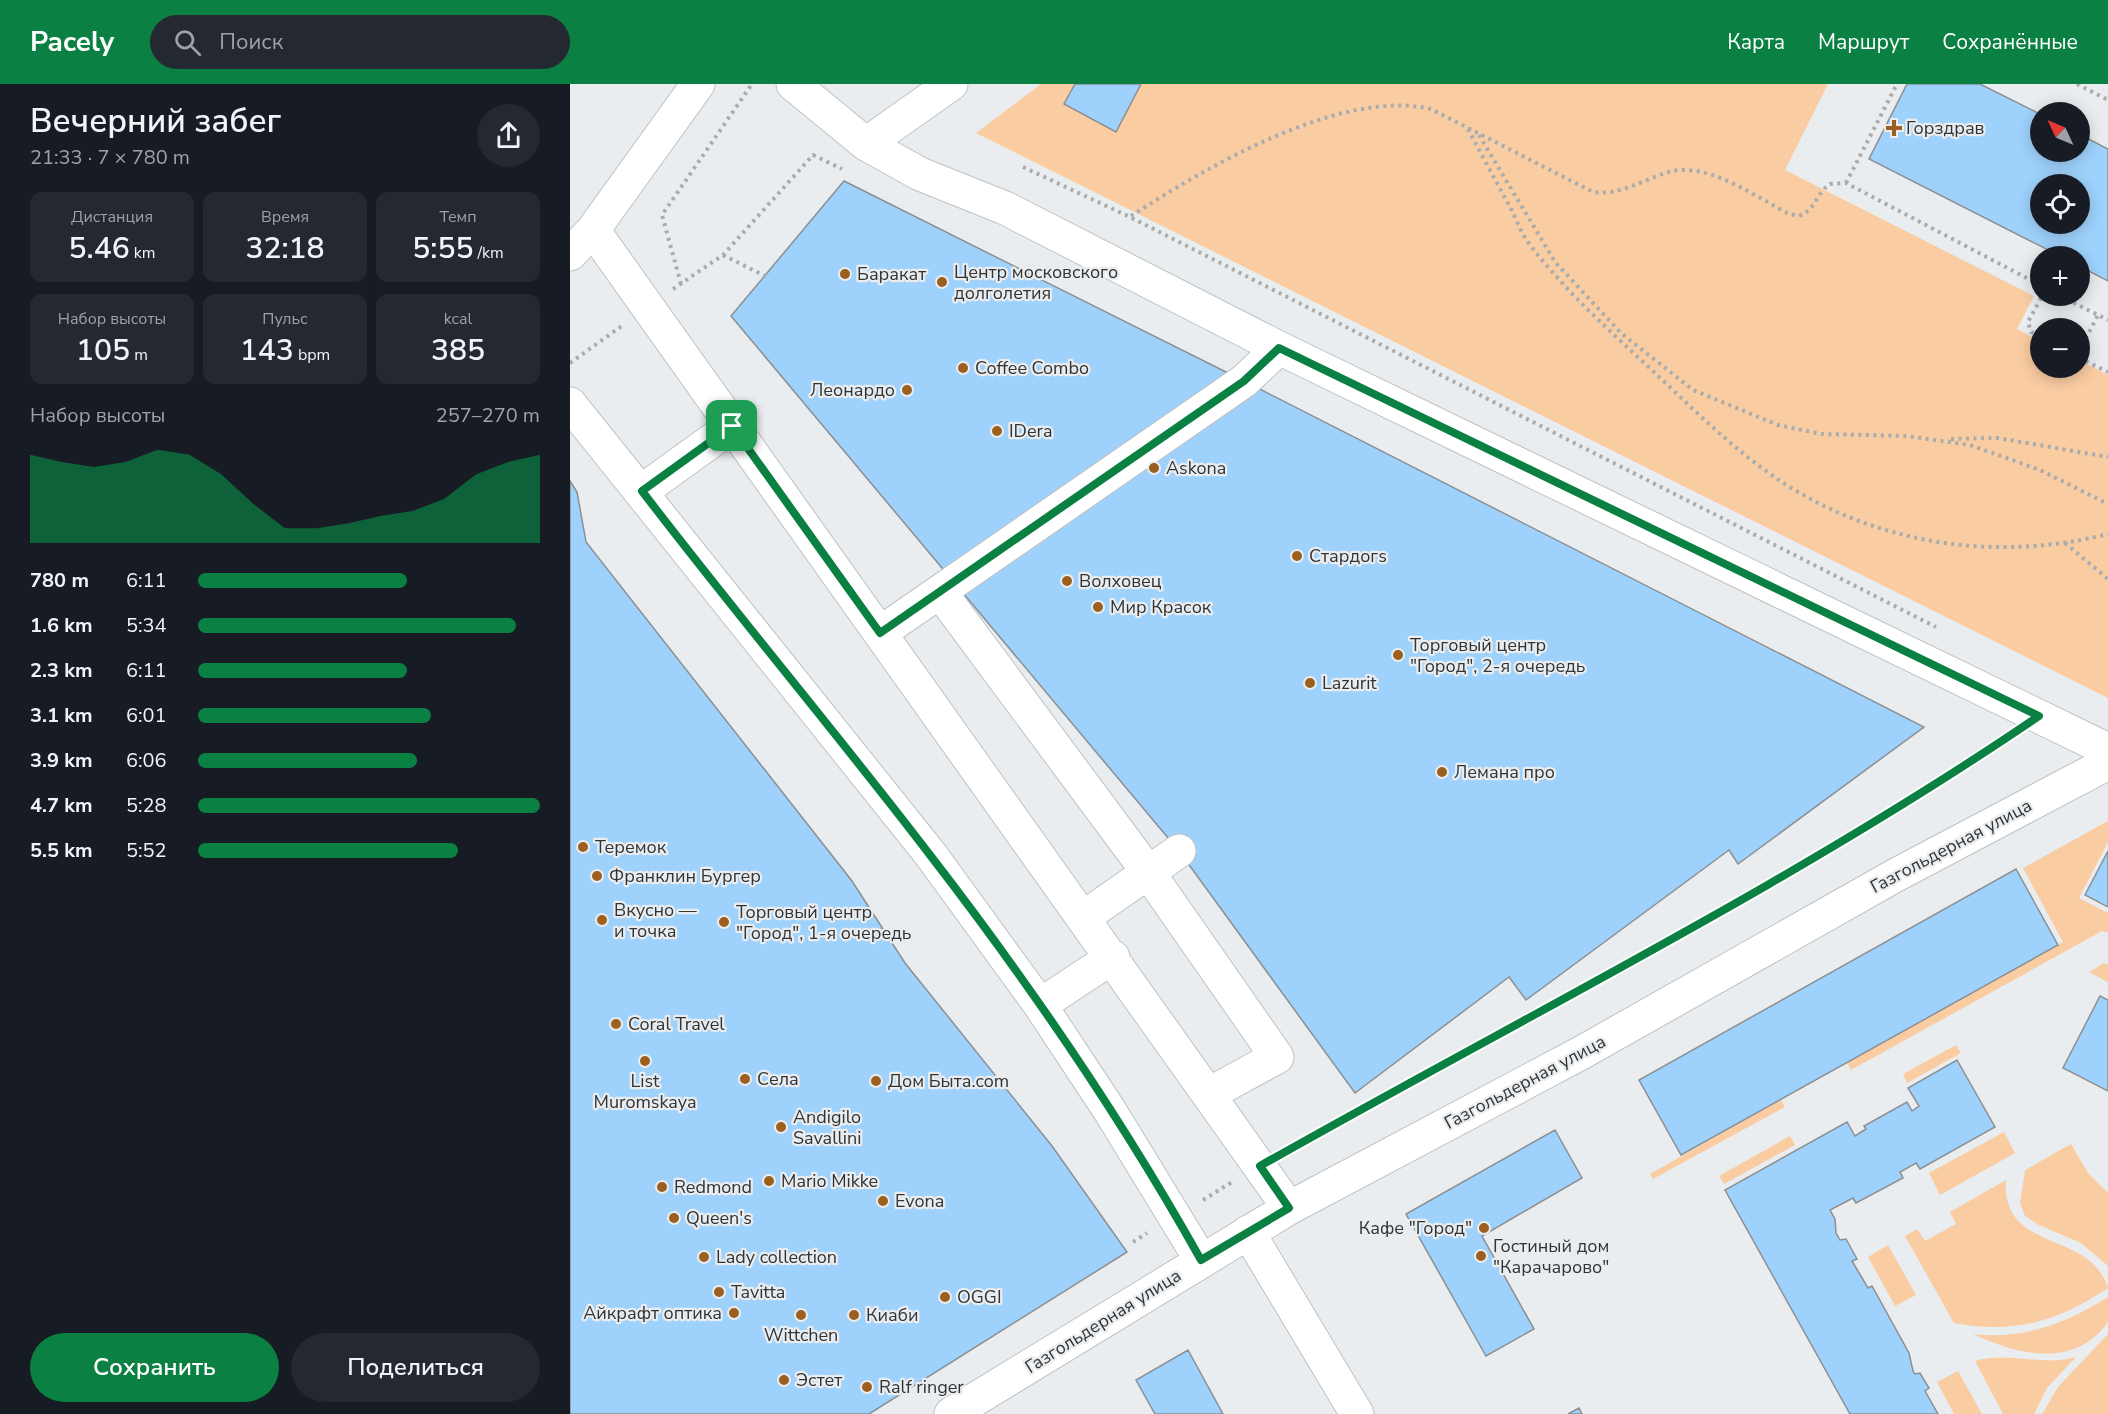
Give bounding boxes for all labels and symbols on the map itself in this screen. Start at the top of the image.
north arrow [2030,102,2090,162]
place label: Горздрав [1906,116,1985,140]
marker: Горздрав [1887,121,1901,135]
place label: Центр московского долголетия [954,260,1118,305]
place label: Баракат [857,262,926,286]
marker: Баракат [838,267,852,281]
marker: Центр московского долголетия [935,275,949,289]
place label: Coffee Combo [975,356,1089,380]
marker: Coffee Combo [956,361,970,375]
place label: Леонардо [810,378,895,402]
marker: Леонардо [900,383,914,397]
pin [706,400,757,451]
place label: IDera [1009,419,1052,443]
marker: IDera [990,424,1004,438]
place label: Askona [1166,456,1226,480]
marker: Askona [1147,461,1161,475]
place label: Стардогs [1309,544,1387,568]
marker: Стардогs [1290,549,1304,563]
place label: Волховец [1079,569,1162,593]
marker: Волховец [1060,574,1074,588]
place label: Мир Красок [1110,595,1212,619]
marker: Мир Красок [1091,600,1105,614]
place label: Торговый центр "Город", 2-я очередь [1410,633,1585,678]
marker: Торговый центр "Город", 2-я очередь [1391,648,1405,662]
place label: Lazurit [1322,671,1377,695]
marker: Lazurit [1303,676,1317,690]
place label: Лемана про [1454,760,1555,784]
marker: Лемана про [1435,765,1449,779]
street label: Газгольдерная улица [1866,793,2036,899]
place label: Теремок [595,835,667,859]
marker: Теремок [576,840,590,854]
place label: Франклин Бургер [609,864,761,888]
marker: Франклин Бургер [590,869,604,883]
place label: Вкусно — и точка [614,898,697,943]
place label: Торговый центр "Город", 1-я очередь [736,900,911,945]
marker: Вкусно — и точка [595,913,609,927]
marker: Торговый центр "Город", 1-я очередь [717,915,731,929]
place label: Coral Travel [628,1012,725,1036]
marker: Coral Travel [609,1017,623,1031]
street label: Газгольдерная улица [1440,1029,1610,1135]
marker: List Muromskaya [638,1054,652,1068]
place label: Села [757,1067,799,1091]
place label: List Muromskaya [594,1069,696,1114]
place label: Дом Быта.com [888,1069,1009,1093]
marker: Села [738,1072,752,1086]
marker: Дом Быта.com [869,1074,883,1088]
place label: Andigilo Savallini [793,1105,861,1150]
marker: Andigilo Savallini [774,1120,788,1134]
place label: Mario Mikke [781,1169,878,1193]
marker: Mario Mikke [762,1174,776,1188]
place label: Redmond [674,1175,752,1199]
marker: Redmond [655,1180,669,1194]
place label: Evona [895,1189,944,1213]
marker: Evona [876,1194,890,1208]
place label: Queen's [686,1206,752,1230]
marker: Queen's [667,1211,681,1225]
place label: Кафе "Город" [1359,1216,1472,1240]
marker: Кафе "Город" [1477,1221,1491,1235]
place label: Гостиный дом "Карачарово" [1493,1234,1609,1279]
place label: Lady collection [716,1245,837,1269]
marker: Гостиный дом "Карачарово" [1474,1249,1488,1263]
marker: Lady collection [697,1250,711,1264]
street label: Газгольдерная улица [1020,1263,1186,1379]
place label: Tavitta [731,1280,785,1304]
marker: Tavitta [712,1285,726,1299]
place label: OGGI [957,1285,1002,1309]
marker: OGGI [938,1290,952,1304]
place label: Айкрафт оптика [583,1301,722,1325]
place label: Киаби [866,1303,918,1327]
marker: Айкрафт оптика [727,1306,741,1320]
marker: Wittchen [794,1308,808,1322]
marker: Киаби [847,1308,861,1322]
place label: Wittchen [764,1323,838,1347]
place label: Эстет [796,1368,842,1392]
marker: Эстет [777,1373,791,1387]
place label: Ralf ringer [879,1375,964,1399]
marker: Ralf ringer [860,1380,874,1394]

